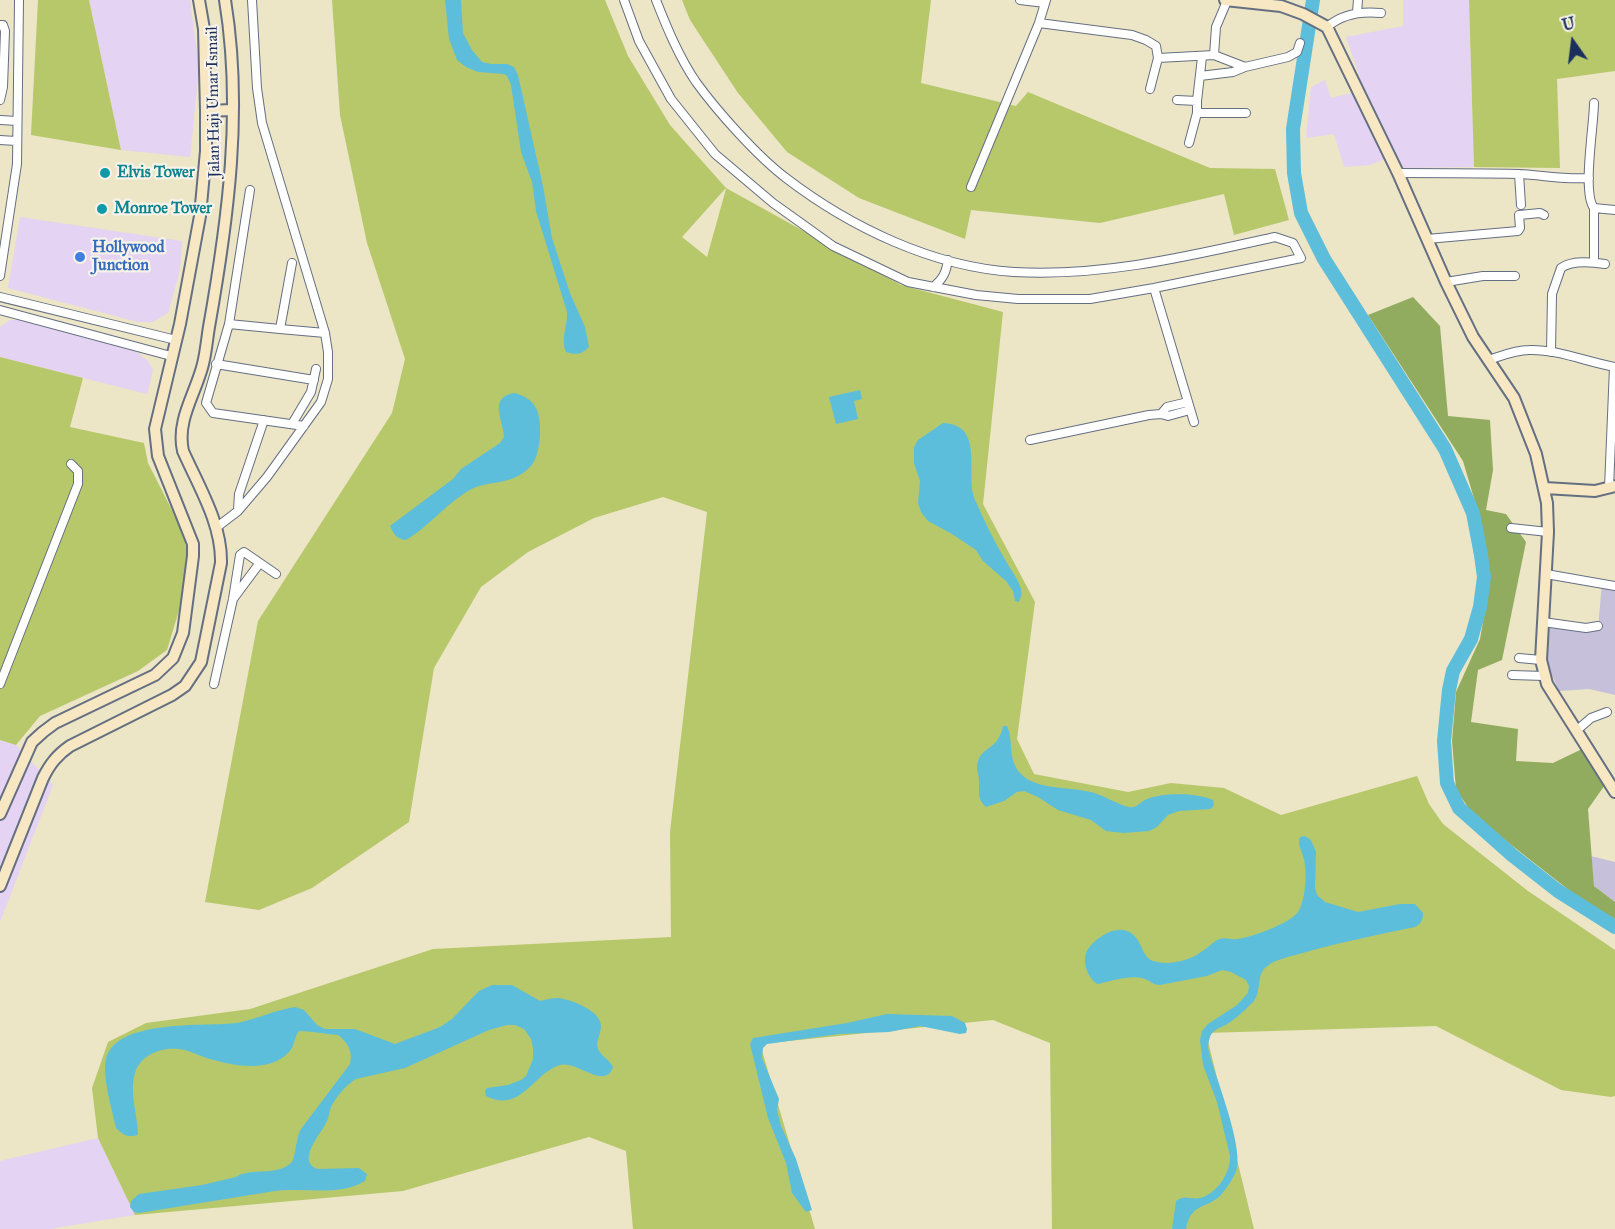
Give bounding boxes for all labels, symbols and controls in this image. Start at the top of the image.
north arrow [1543,12,1603,72]
text: U [1560,13,1577,35]
street label: Jalan Haji Umar Ismail [203,26,225,178]
place label: Elvis Tower [117,163,195,183]
marker: Elvis Tower [98,166,112,180]
place label: Monroe Tower [114,199,212,219]
marker: Monroe Tower [95,202,109,216]
place label: Hollywood Junction [92,238,164,276]
marker: Hollywood Junction [73,250,87,264]

